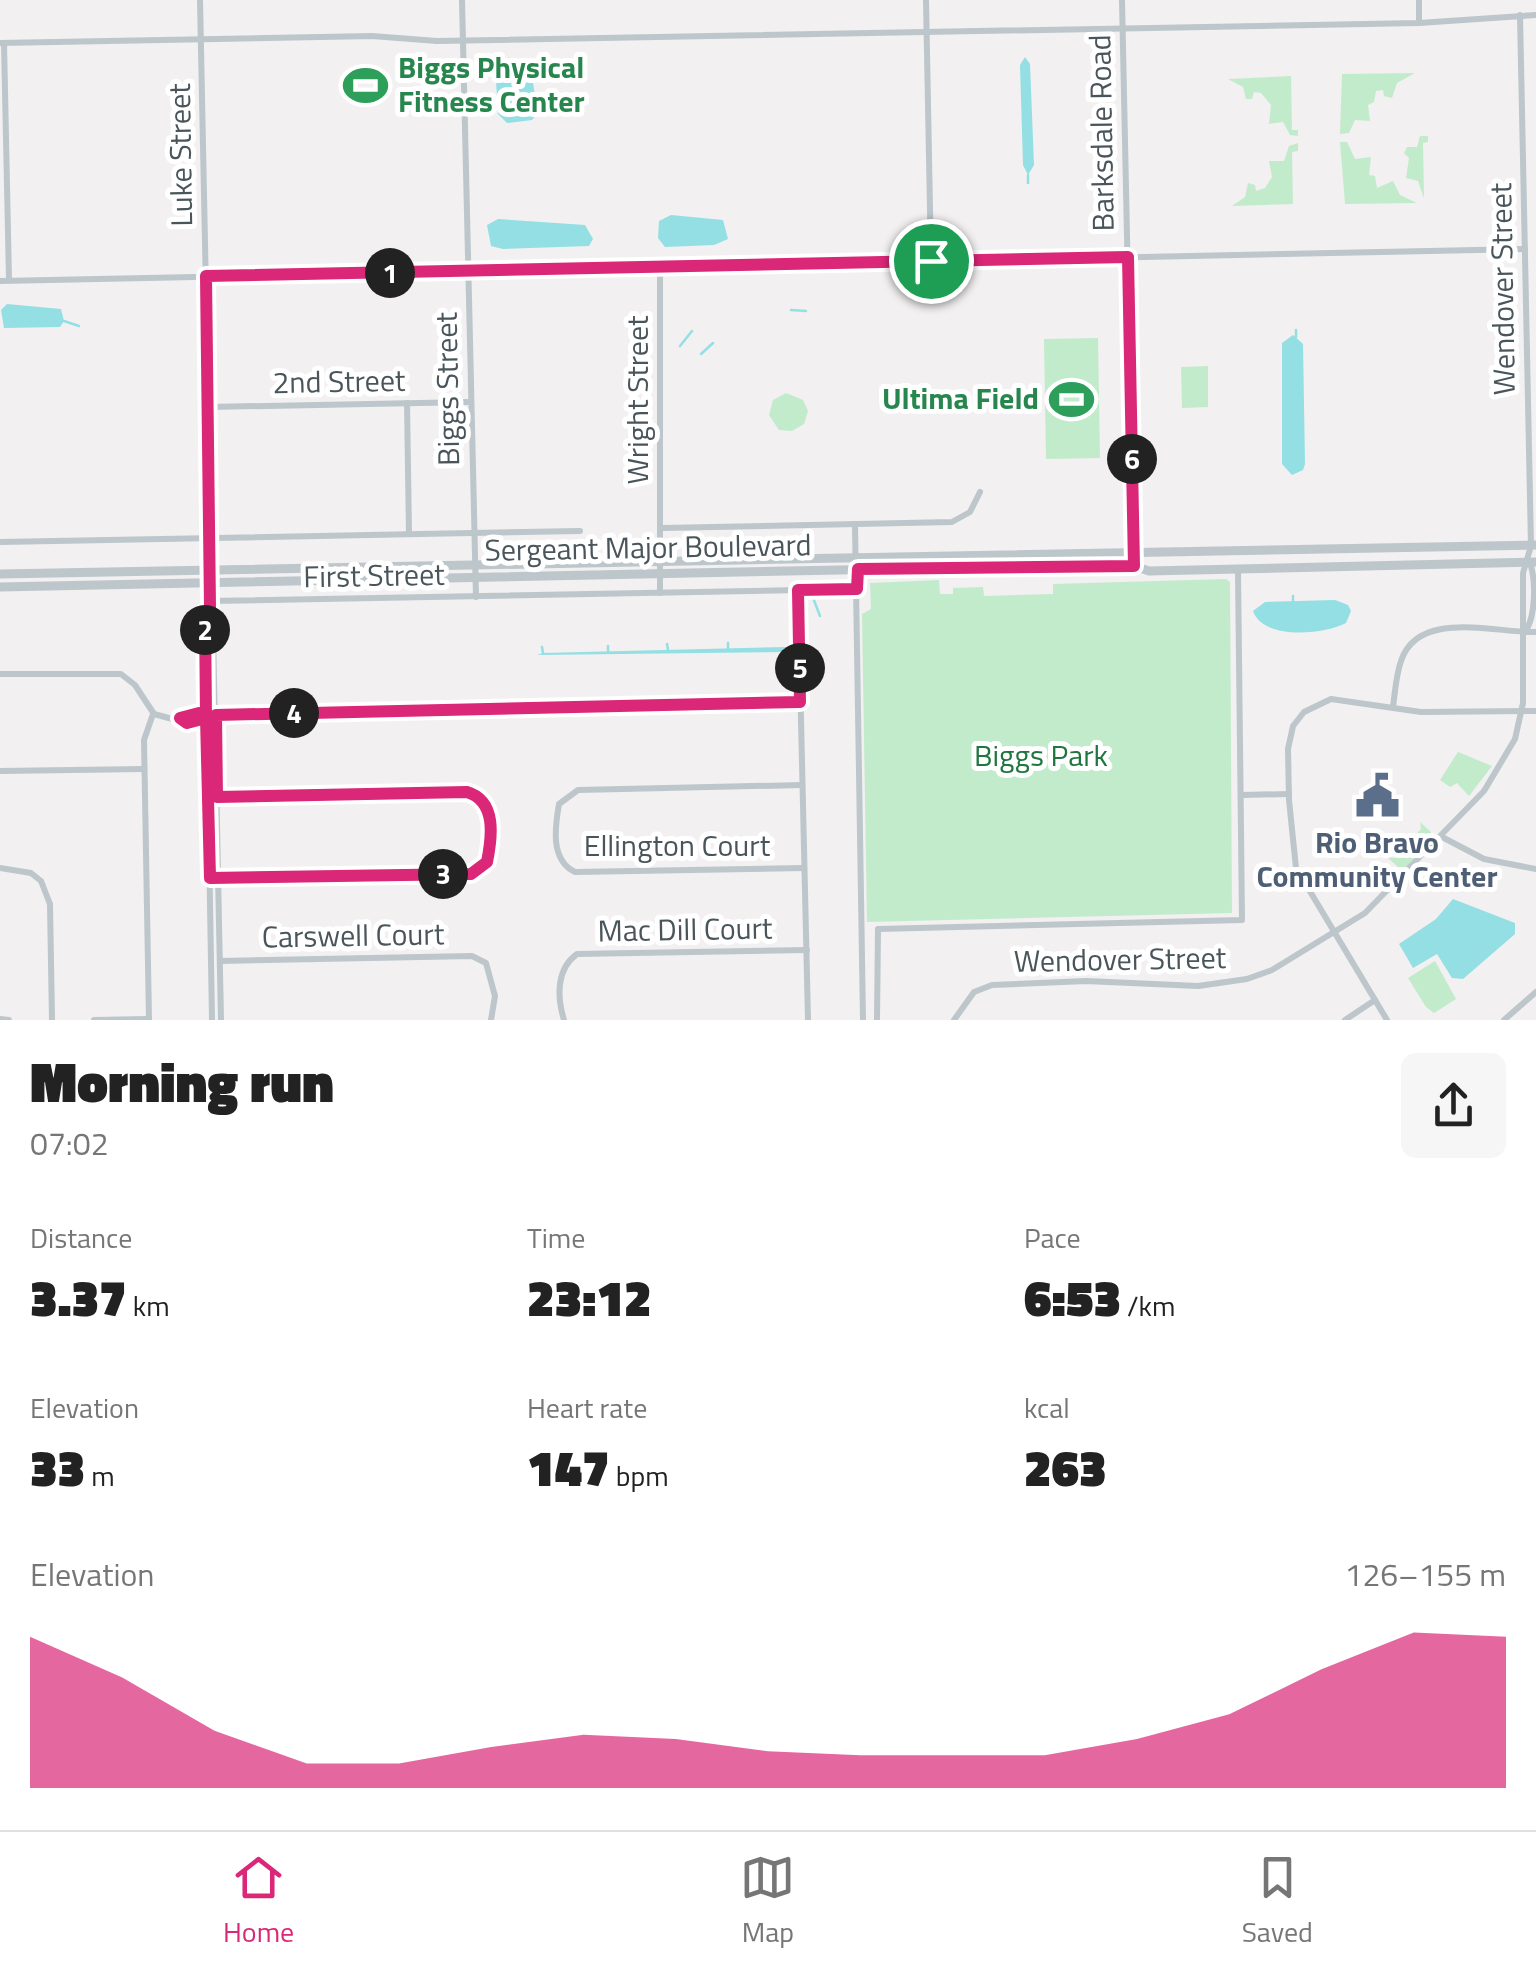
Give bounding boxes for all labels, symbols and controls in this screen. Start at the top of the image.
street label: Barksdale Road [1076,34,1126,232]
place label: Biggs Physical Fitness Center [398,44,585,124]
sports icon: Biggs Physical Fitness Center [341,61,389,109]
street label: Luke Street [156,83,204,227]
street label: Wendover Street [1477,182,1527,396]
pin [889,219,974,304]
icon: arrive [904,234,959,289]
pin: 1 [365,248,415,298]
text: 1 [382,251,398,294]
street label: Biggs Street [423,311,471,466]
street label: Wright Street [614,315,660,485]
street label: 2nd Street [272,357,406,405]
place label: Ultima Field [882,375,1039,421]
sports icon: Ultima Field [1048,375,1096,423]
pin: 6 [1107,434,1157,484]
text: 6 [1124,437,1140,480]
street label: Sergeant Major Boulevard [484,521,812,573]
street label: First Street [303,551,445,599]
pin: 2 [180,605,230,655]
text: 2 [197,608,213,651]
pin: 5 [775,643,825,693]
text: 5 [792,646,808,689]
pin: 4 [269,688,319,738]
text: 4 [286,691,302,734]
park label: Biggs Park [974,732,1108,778]
public building icon: Rio Bravo Community Center [1353,772,1401,820]
place label: Rio Bravo Community Center [1256,819,1498,899]
street label: Ellington Court [584,822,771,868]
pin: 3 [418,849,468,899]
text: 3 [435,852,451,895]
street label: Mac Dill Court [597,904,773,954]
street label: Carswell Court [261,910,445,960]
street label: Wendover Street [1013,934,1227,984]
text: Morning run [30,1040,334,1123]
button: share [1401,1053,1506,1158]
text: 07:02 [30,1119,109,1167]
text: Distance [30,1216,132,1259]
text: Time [527,1216,585,1259]
text: Pace [1024,1216,1081,1259]
text: 3.37 [30,1259,127,1335]
text: 23:12 [527,1259,651,1335]
text: 6:53 [1024,1259,1121,1335]
text: km [127,1284,170,1327]
text: /km [1121,1284,1175,1327]
text: Elevation [30,1386,139,1429]
text: Heart rate [527,1386,647,1429]
text: kcal [1024,1386,1070,1429]
text: 33 [30,1429,85,1505]
text: 147 [527,1429,610,1505]
text: 263 [1024,1429,1107,1505]
text: m [85,1454,115,1497]
text: bpm [610,1454,669,1497]
text: Elevation [30,1550,154,1598]
text: 126–155 m [1344,1550,1506,1598]
tab: Home [223,1850,294,1953]
tab: Map [740,1850,795,1953]
tab: Saved [1242,1850,1313,1953]

